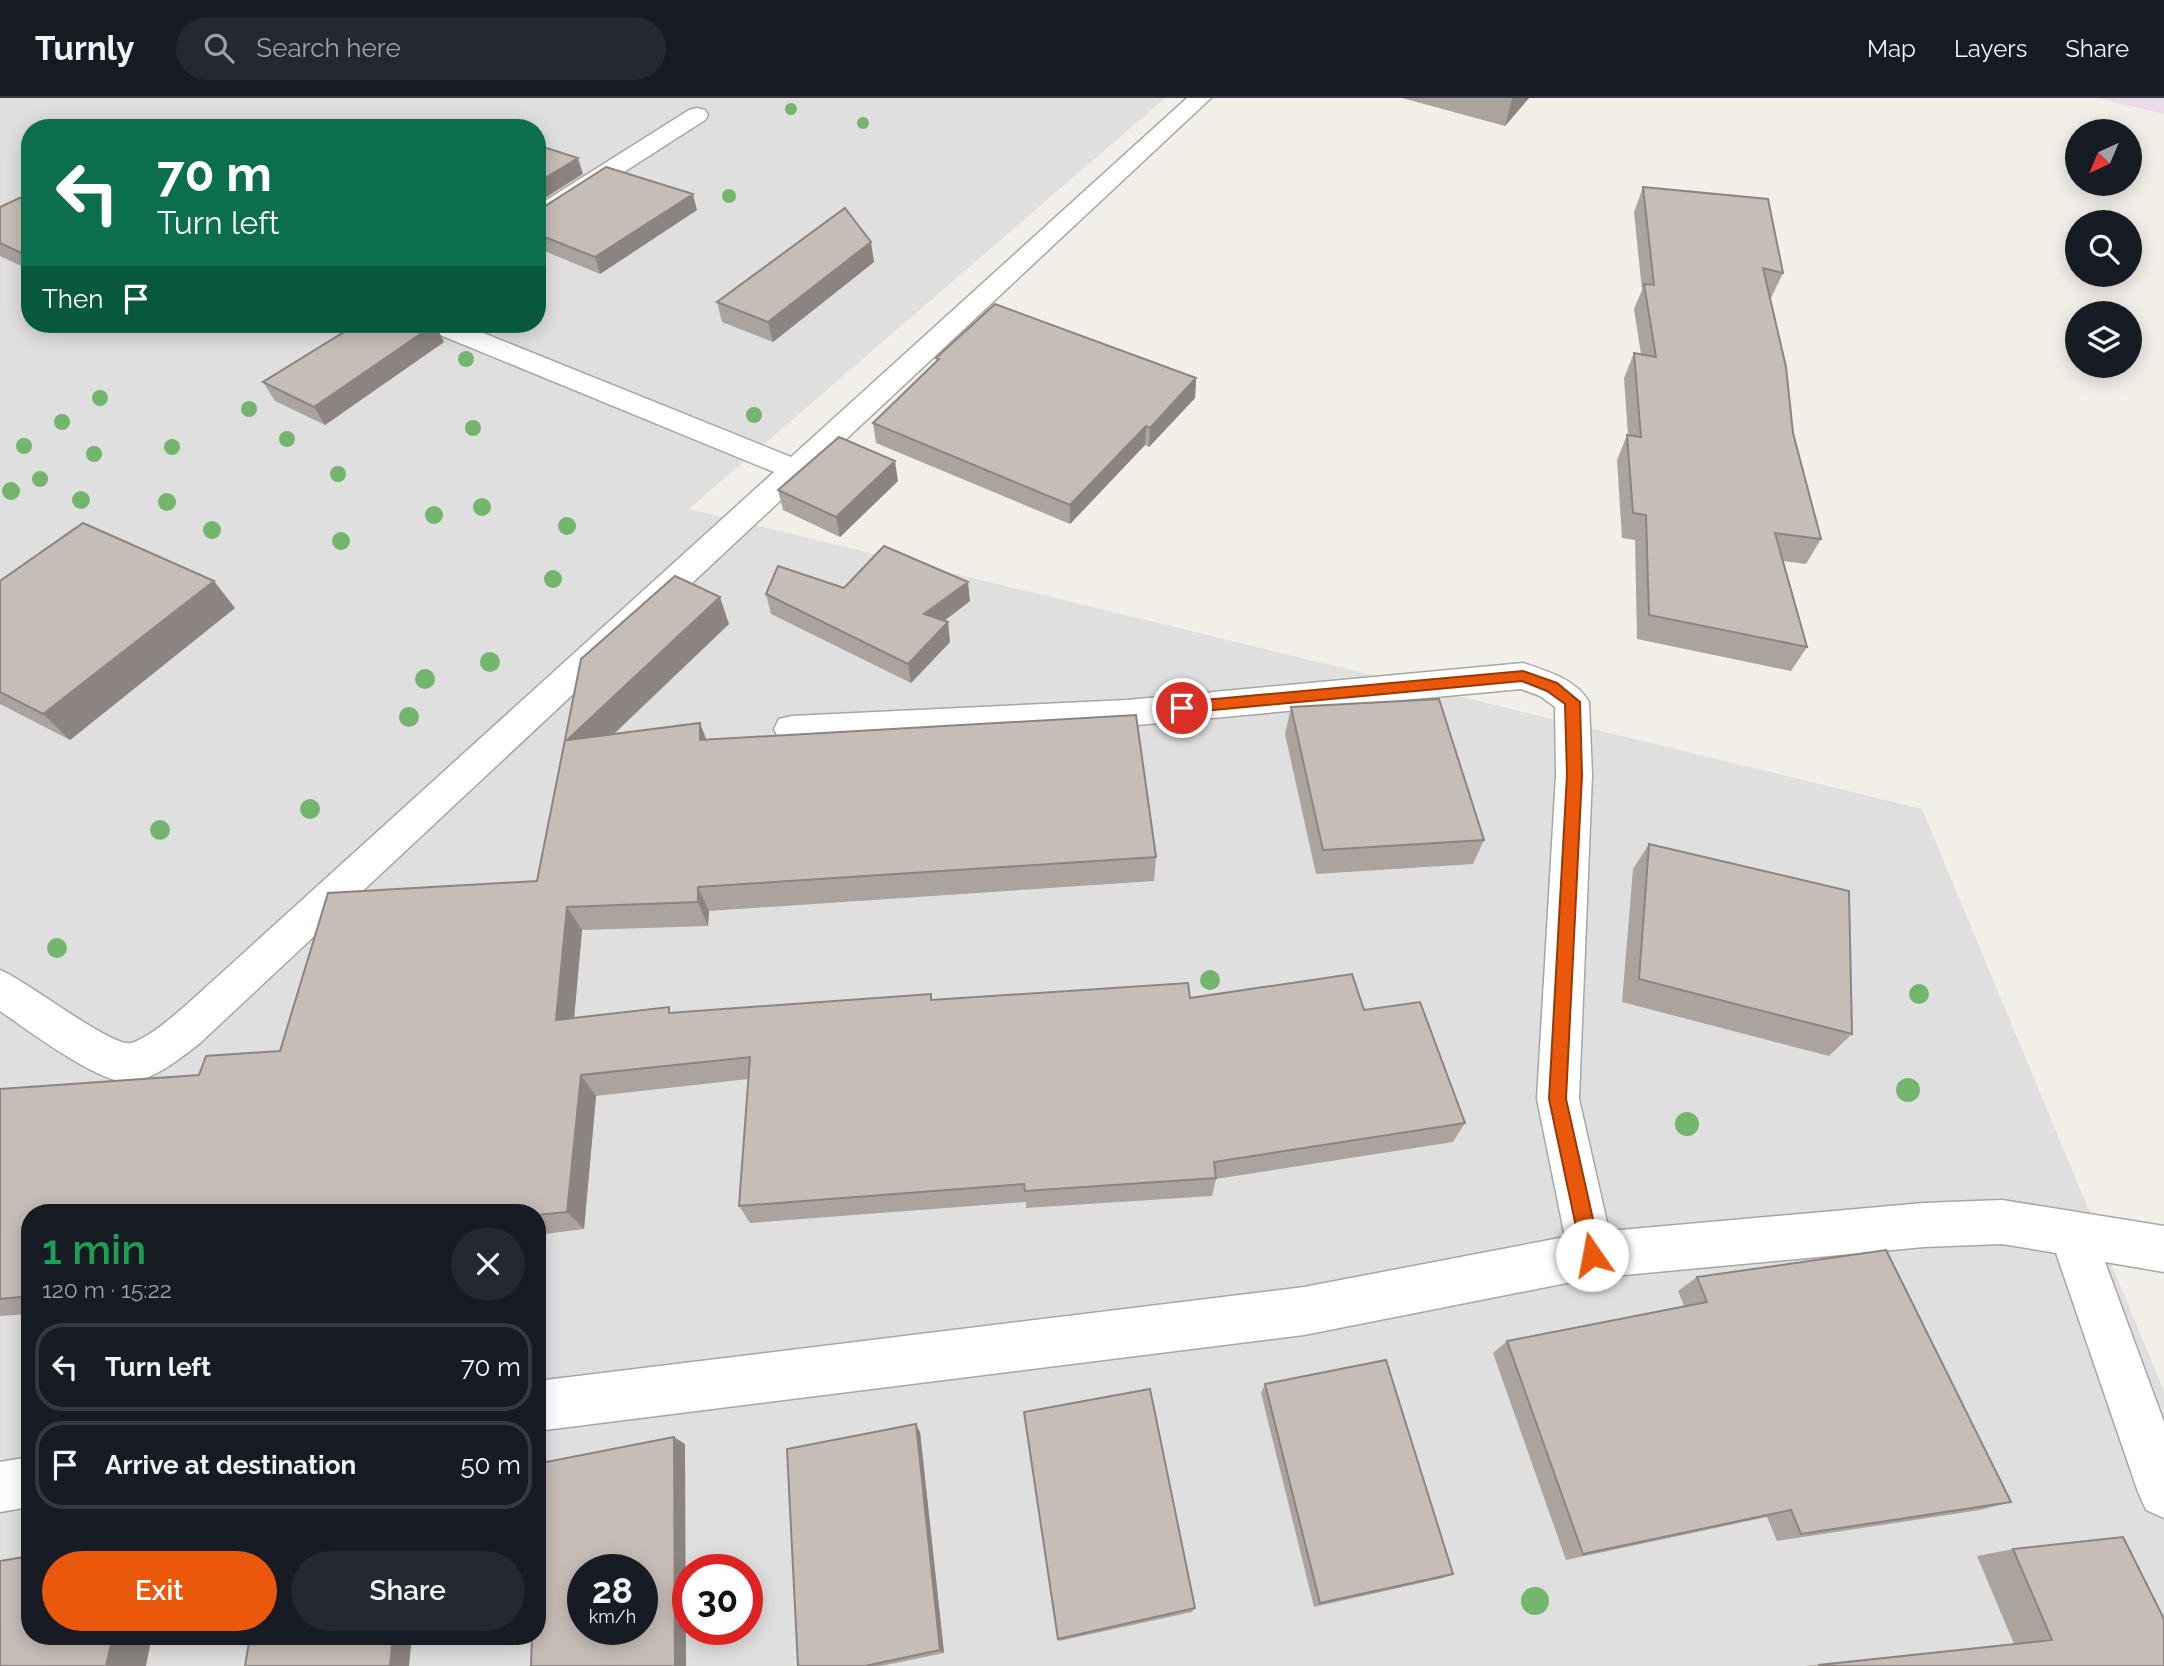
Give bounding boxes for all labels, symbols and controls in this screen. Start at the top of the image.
search box [176,17,666,80]
text: Turnly [35,29,134,68]
icon: search [200,29,238,67]
text: Search here [256,33,401,63]
text: Map [1867,34,1916,63]
text: Layers [1954,34,2027,63]
text: Share [2065,34,2129,63]
north arrow [2065,119,2142,196]
map controls [2065,119,2142,378]
text: 70 m [157,145,272,202]
icon: left [42,147,133,238]
text: Turn left [157,204,279,241]
button: search [2065,210,2142,287]
icon: arrive [117,280,155,318]
text: Then [42,284,103,314]
button: layers [2065,301,2142,378]
pin [1152,678,1212,738]
icon: arrive [1163,689,1201,727]
position arrow [1555,1218,1629,1292]
text: 1 min [42,1225,146,1274]
button: close [451,1227,525,1301]
text: 120 m · 15:22 [42,1276,172,1303]
icon: left [46,1348,84,1386]
text: Turn left [105,1352,211,1382]
text: 70 m [461,1352,521,1382]
icon: arrive [46,1446,84,1484]
text: Arrive at destination [105,1450,356,1480]
text: 50 m [460,1450,521,1480]
button: Exit [42,1551,277,1631]
button: Share [291,1551,525,1631]
speed limit sign: 30 [672,1554,763,1645]
text: 28 [592,1570,633,1611]
text: km/h [589,1606,636,1627]

